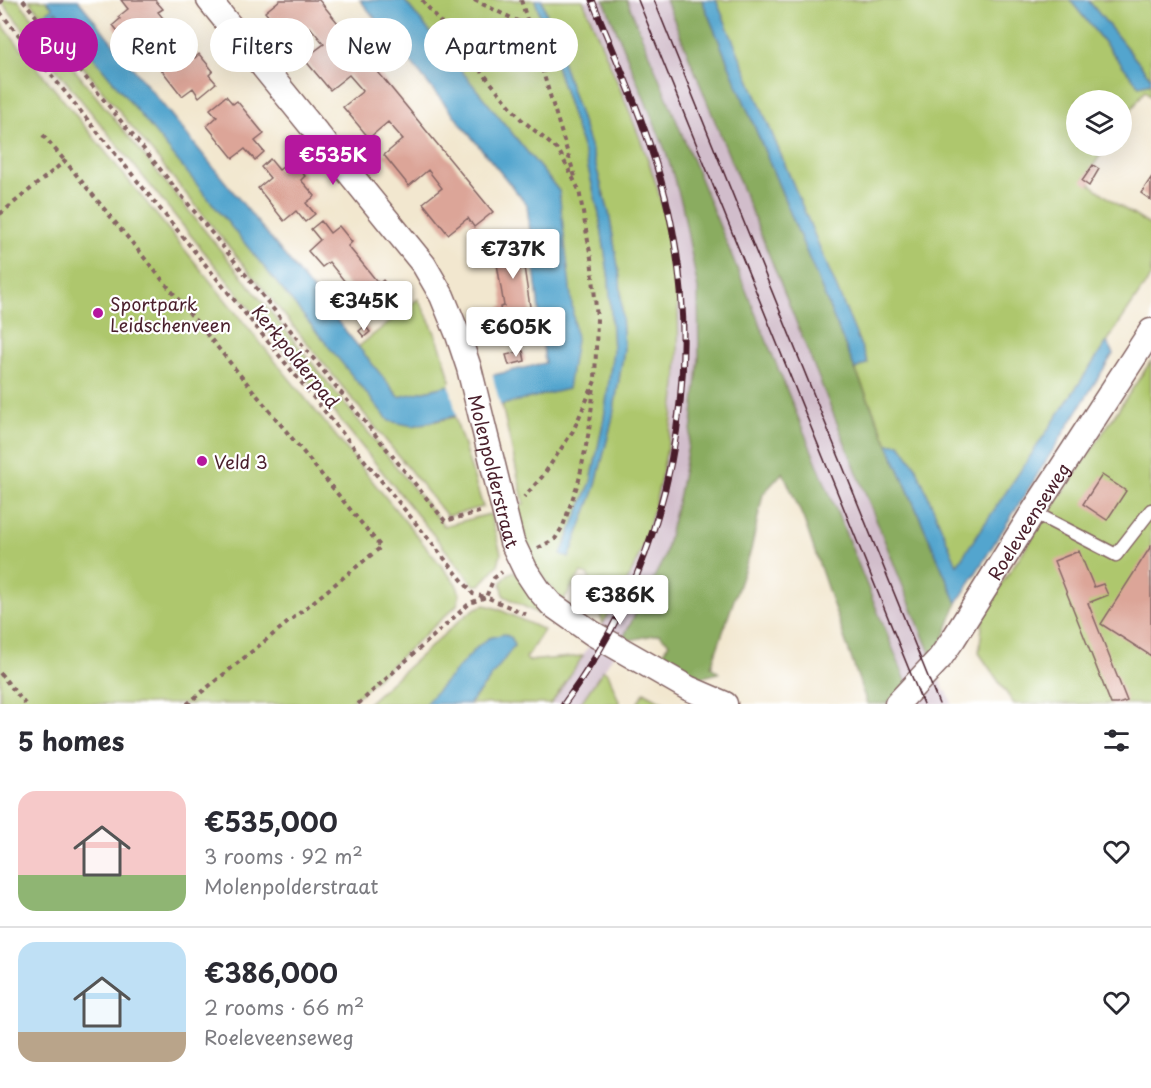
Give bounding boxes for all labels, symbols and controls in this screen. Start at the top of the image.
chip: Buy [18,18,98,72]
chip: Rent [110,18,198,72]
chip: Filters [210,18,314,72]
chip: New [326,18,412,72]
chip: Apartment [424,18,578,72]
map controls [1066,90,1132,156]
button: layers [1066,90,1132,156]
pin: €535K [291,135,375,186]
text: €535K [299,139,367,169]
pin: €737K [471,229,555,280]
text: €737K [481,233,545,263]
pin: €345K [322,281,406,332]
text: €345K [329,285,399,315]
place label: Sportpark Leidschenveen [110,290,231,338]
street label: Kerkpolderpad [246,298,346,414]
marker: Sportpark Leidschenveen [91,306,105,320]
pin: €605K [474,307,558,358]
text: €605K [480,311,552,341]
street label: Molenpolderstraat [462,391,526,553]
place label: Veld 3 [214,448,268,475]
marker: Veld 3 [195,454,209,468]
street label: Roeleveenseweg [980,456,1076,585]
pin: €386K [578,575,662,626]
text: €386K [585,579,655,609]
text: 5 homes [18,721,124,760]
icon: filters [1100,724,1133,757]
text: €535,000 [204,802,338,841]
icon: home [66,815,138,887]
icon: heart [1100,835,1133,868]
text: 3 rooms · 92 m² [204,841,363,871]
text: Molenpolderstraat [204,871,378,901]
text: €386,000 [204,953,338,992]
icon: home [66,966,138,1038]
icon: heart [1100,986,1133,1019]
text: 2 rooms · 66 m² [204,992,364,1022]
text: Roeleveenseweg [204,1022,354,1052]

